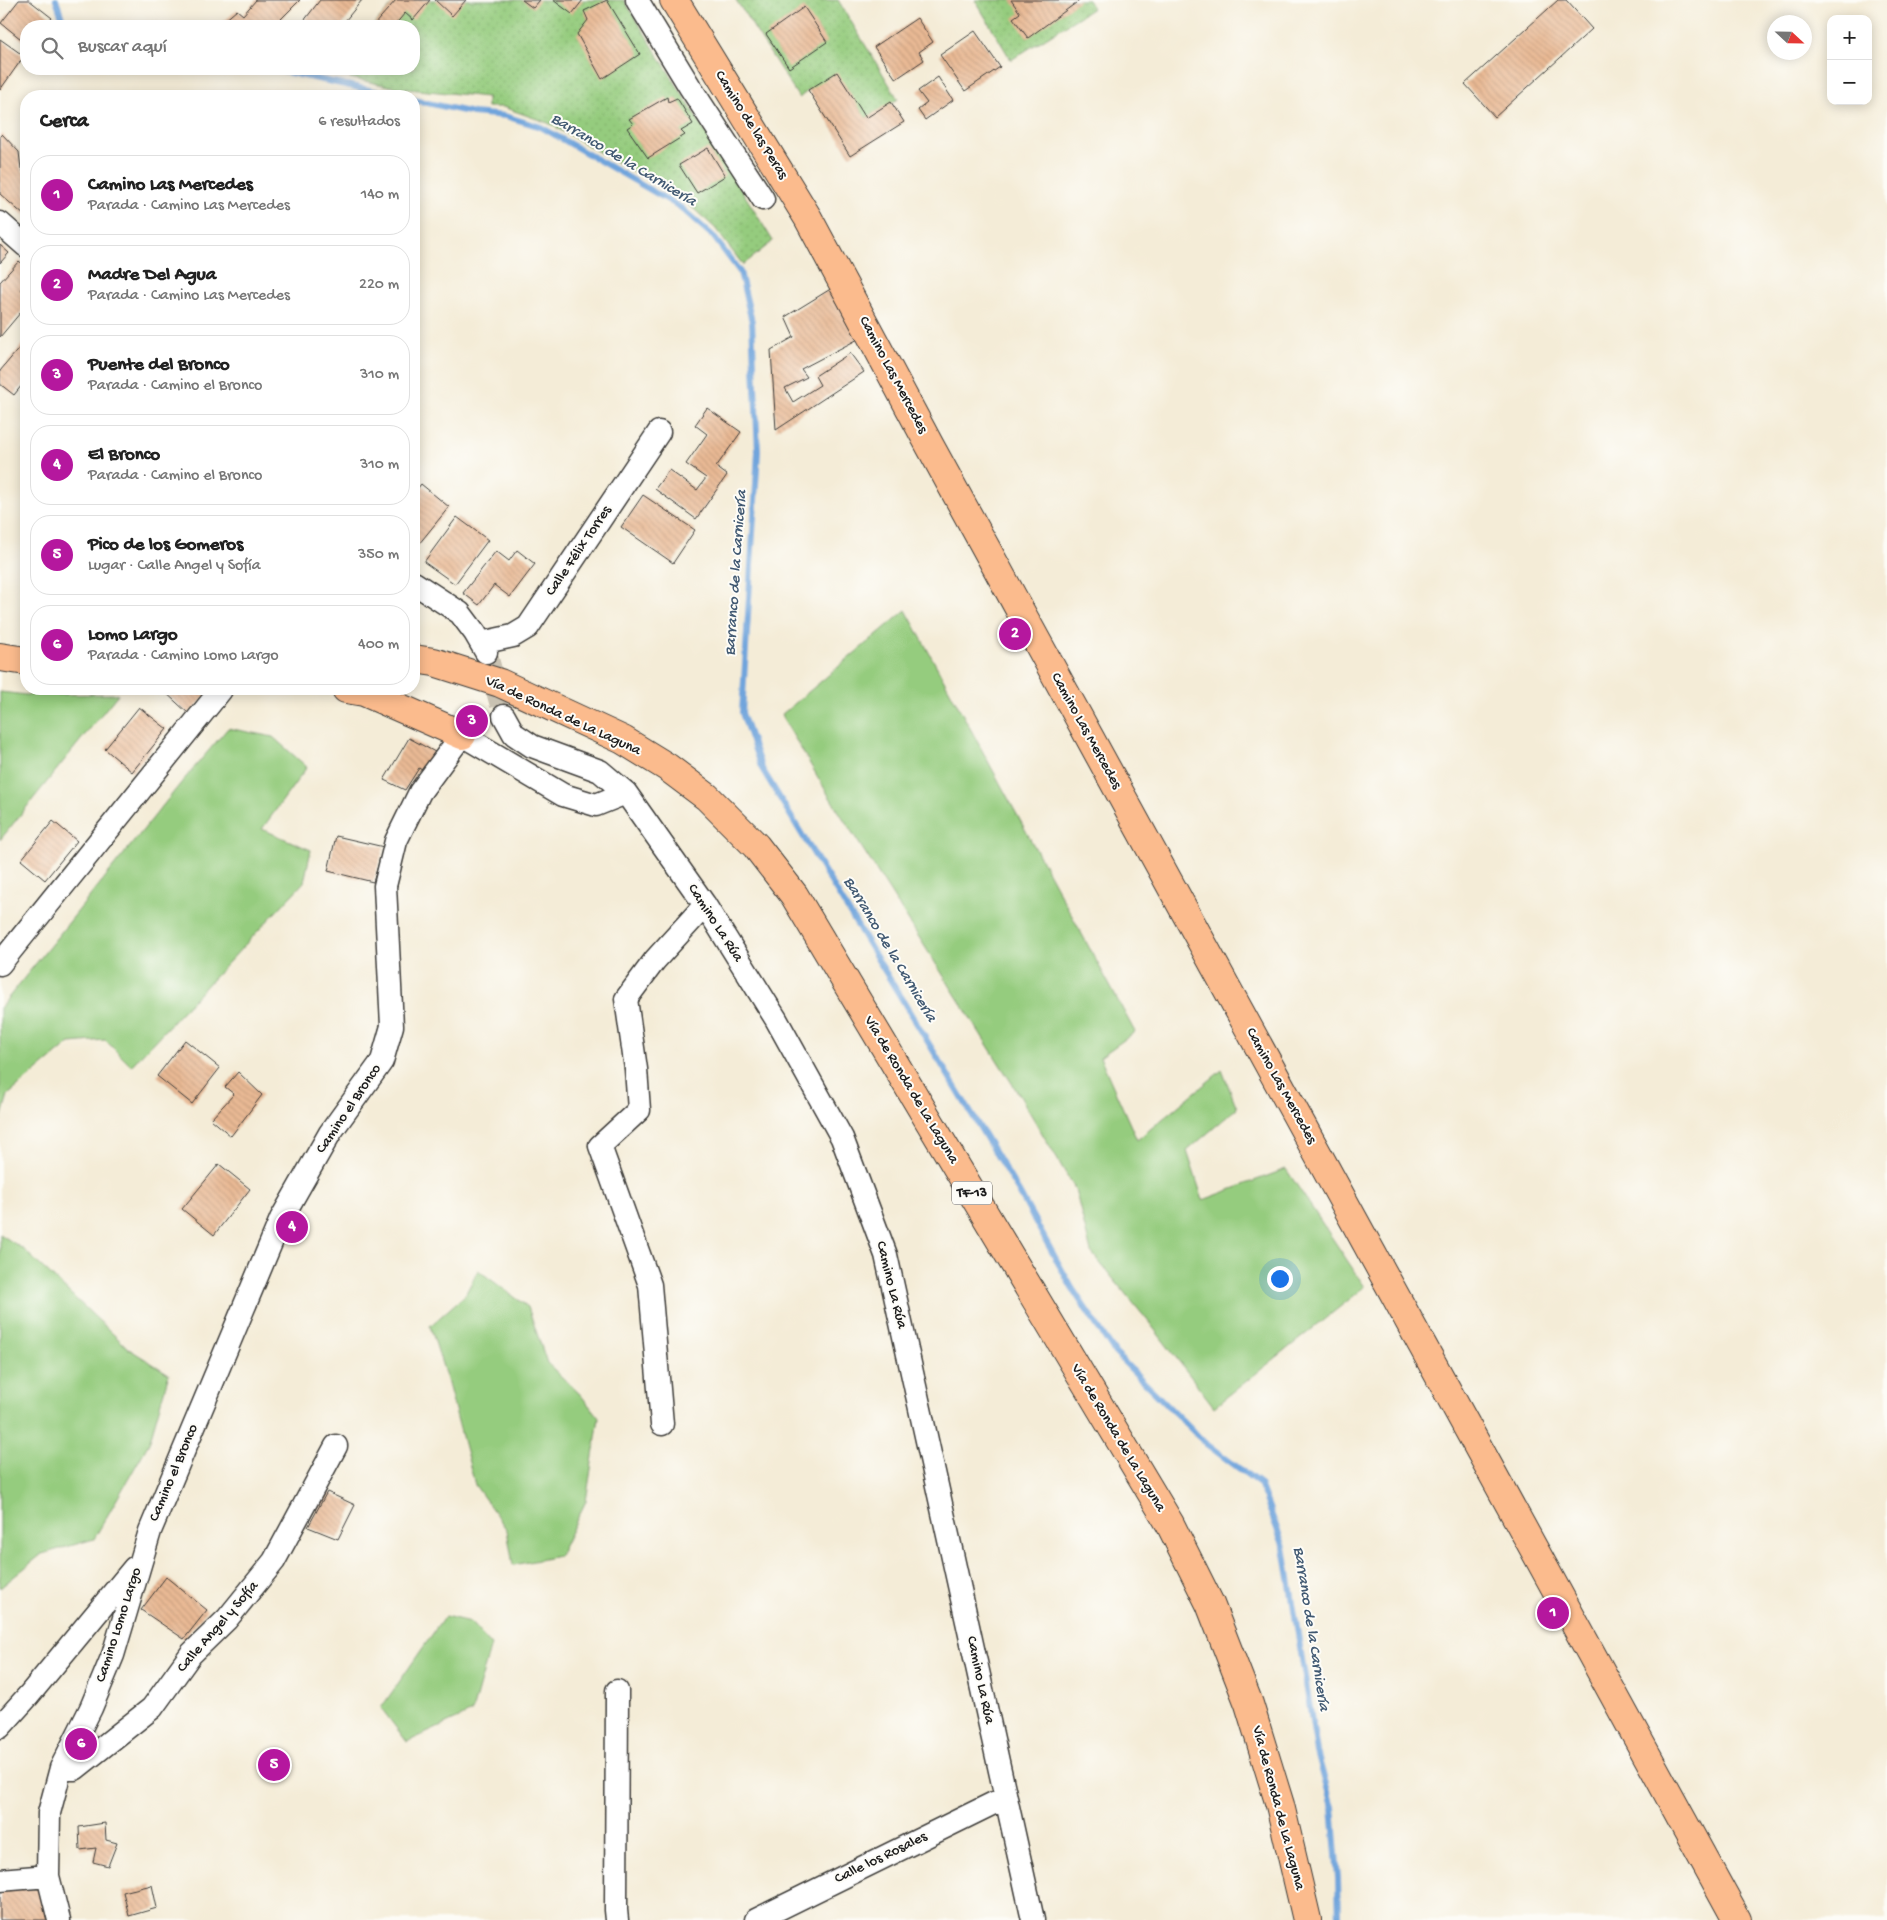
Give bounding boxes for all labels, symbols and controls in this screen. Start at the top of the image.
north arrow [1767,15,1812,60]
map controls [1827,15,1872,105]
button: + [1827,15,1872,60]
search box [20,20,420,75]
icon: search [38,34,66,62]
text: Buscar aquí [78,36,167,59]
button: − [1827,60,1872,105]
street label: Camino de las Peras [710,67,792,183]
text: Cerca [40,110,88,135]
water label: Barranco de la Carnicería [547,110,700,212]
text: 6 resultados [318,113,400,132]
text: Camino Las Mercedes [88,174,253,197]
text: 1 [54,186,60,205]
text: 140 m [361,186,399,205]
text: Parada · Camino Las Mercedes [88,197,290,216]
text: Madre Del Agua [88,264,216,287]
text: 2 [53,276,61,295]
text: 220 m [359,276,399,295]
text: Parada · Camino Las Mercedes [88,287,290,306]
street label: Camino Las Mercedes [855,313,932,437]
text: Puente del Bronco [88,354,230,377]
text: 3 [53,366,61,385]
text: 310 m [360,366,399,385]
text: Parada · Camino el Bronco [88,377,262,396]
text: El Bronco [88,444,160,467]
text: 4 [53,456,61,475]
text: 310 m [360,456,399,475]
text: Parada · Camino el Bronco [88,467,262,486]
water label: Barranco de la Carnicería [722,488,752,656]
street label: Calle Félix Torres [542,502,616,600]
text: Pico de los Gomeros [88,534,243,557]
text: 5 [53,546,61,565]
text: 350 m [358,546,399,565]
text: Lugar · Calle Angel y Sofía [88,557,261,576]
pin: 2 [999,615,1031,653]
text: Lomo Largo [88,624,178,647]
text: 6 [53,636,61,655]
text: 400 m [358,636,399,655]
text: Parada · Camino Lomo Largo [88,647,279,666]
street label: Camino Las Mercedes [1047,670,1126,793]
street label: Vía de Ronda de La Laguna [482,672,644,760]
pin: 3 [456,702,488,740]
water label: Barranco de la Carnicería [838,874,940,1027]
street label: Camino La Rúa [683,881,747,966]
street label: Vía de Ronda de La Laguna [859,1012,963,1168]
street label: Camino Las Mercedes [1242,1025,1321,1148]
street label: Camino el Bronco [312,1061,386,1157]
road number: TF-13 [952,1182,992,1204]
pin: 4 [276,1208,308,1246]
street label: Camino La Rúa [871,1239,911,1331]
your location [1267,1266,1293,1292]
street label: Vía de Ronda de La Laguna [1066,1360,1170,1516]
street label: Camino el Bronco [145,1421,203,1524]
water label: Barranco de la Carnicería [1288,1546,1333,1714]
street label: Camino Lomo Largo [92,1565,146,1685]
street label: Calle Angel y Sofía [173,1577,263,1676]
pin: 1 [1537,1594,1569,1632]
street label: Camino La Rúa [962,1634,998,1726]
street label: Vía de Ronda de La Laguna [1247,1723,1309,1893]
pin: 6 [65,1725,97,1763]
pin: 5 [258,1746,290,1784]
street label: Calle los Rosales [832,1828,931,1888]

